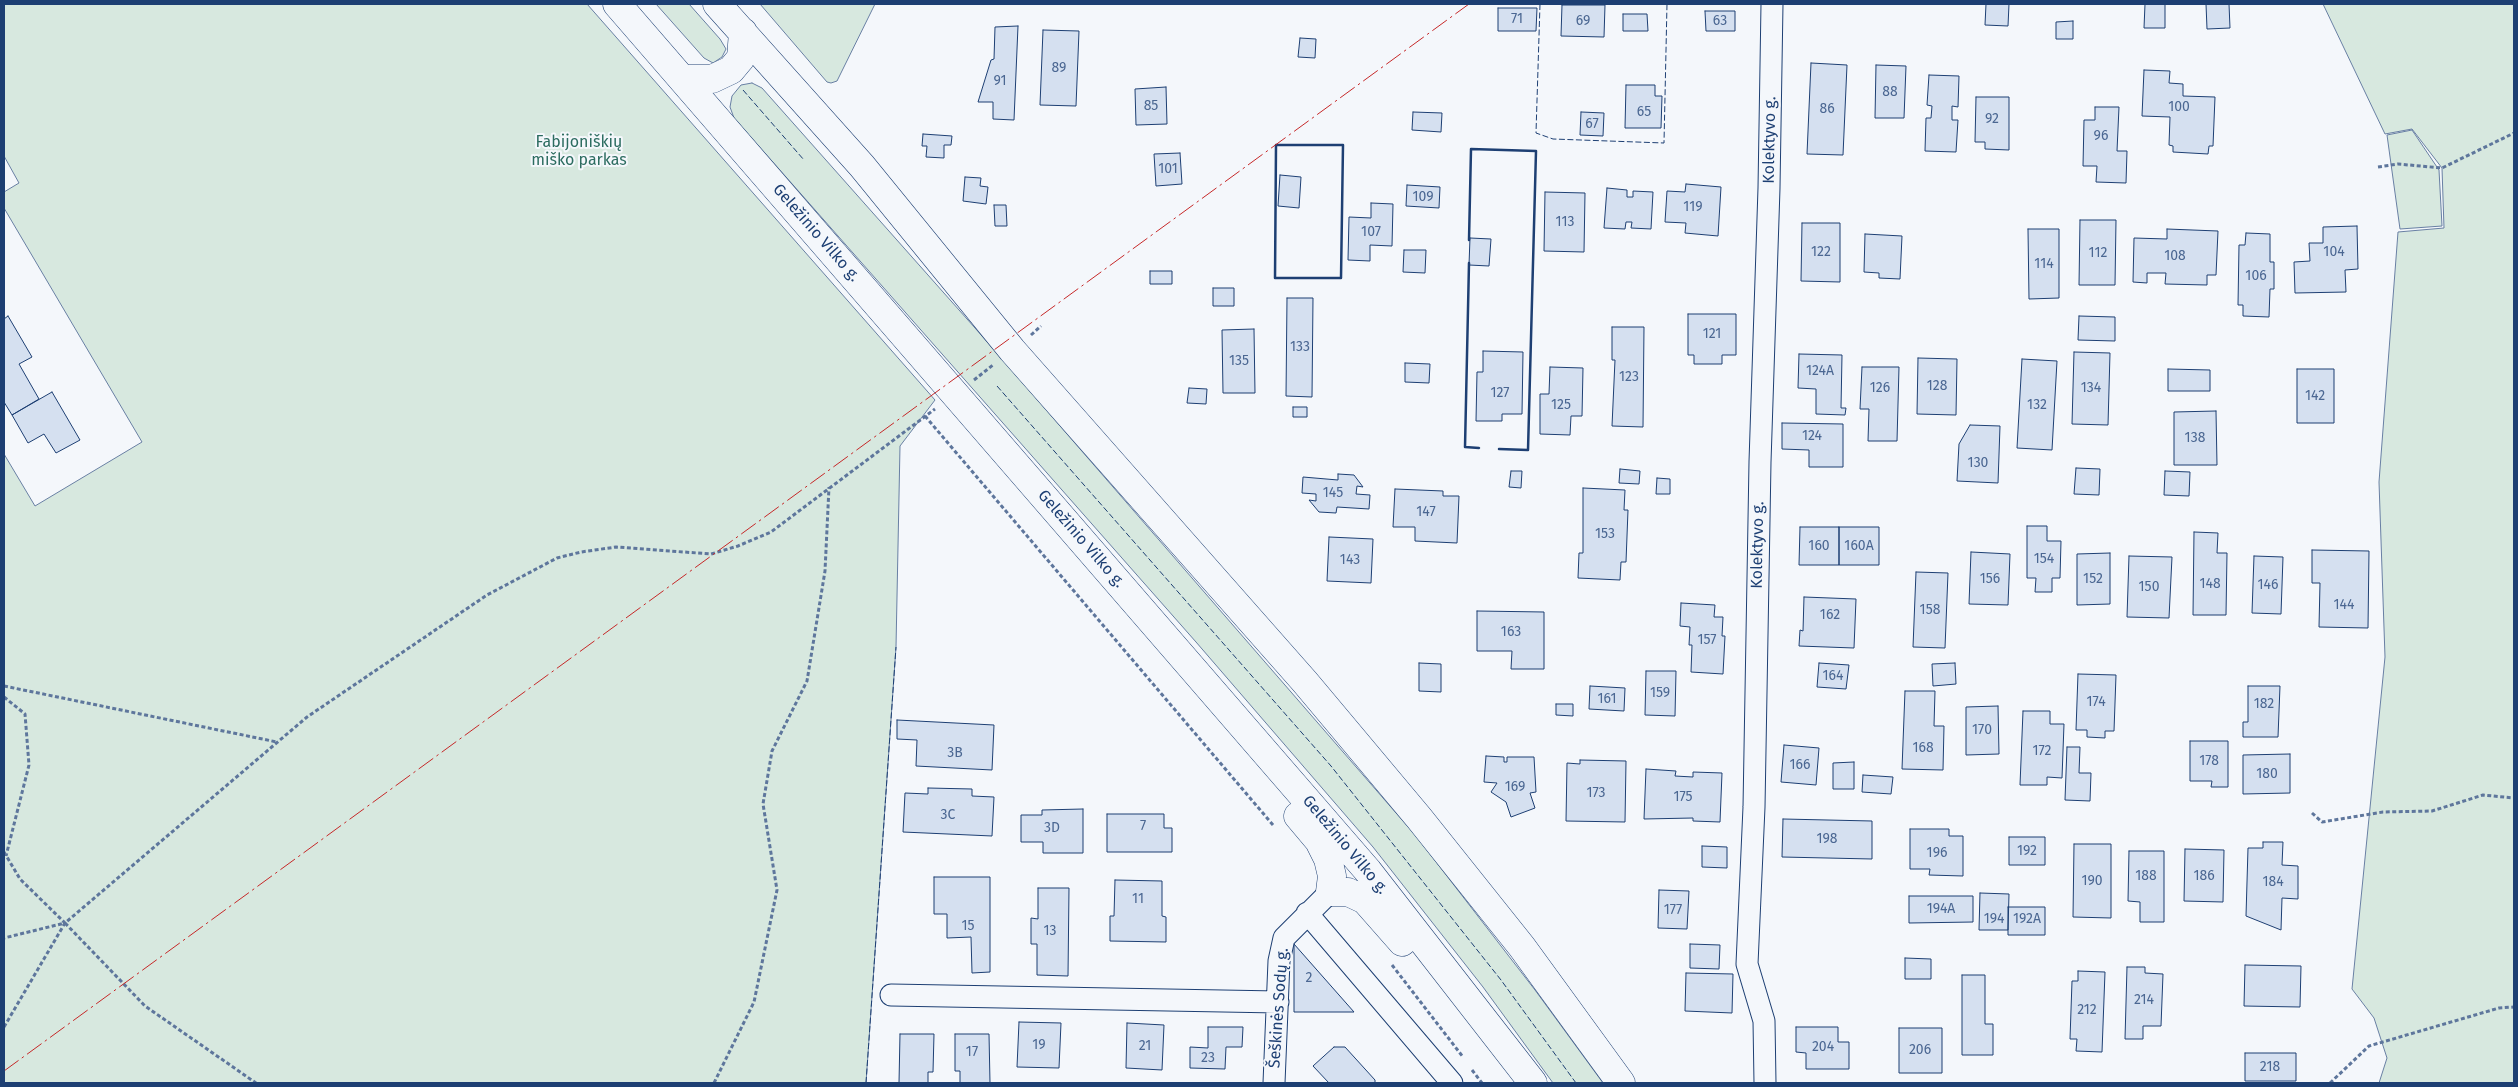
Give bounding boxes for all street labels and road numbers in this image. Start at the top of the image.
street label: Kolektyvo g. [1760,96,1780,184]
street label: Geležinio Vilko g. [768,180,864,286]
street label: Geležinio Vilko g. [1033,486,1129,592]
street label: Kolektyvo g. [1748,501,1768,589]
street label: Geležinio Vilko g. [1298,792,1392,898]
street label: Šeškinės Sodų g. [1265,947,1293,1069]

